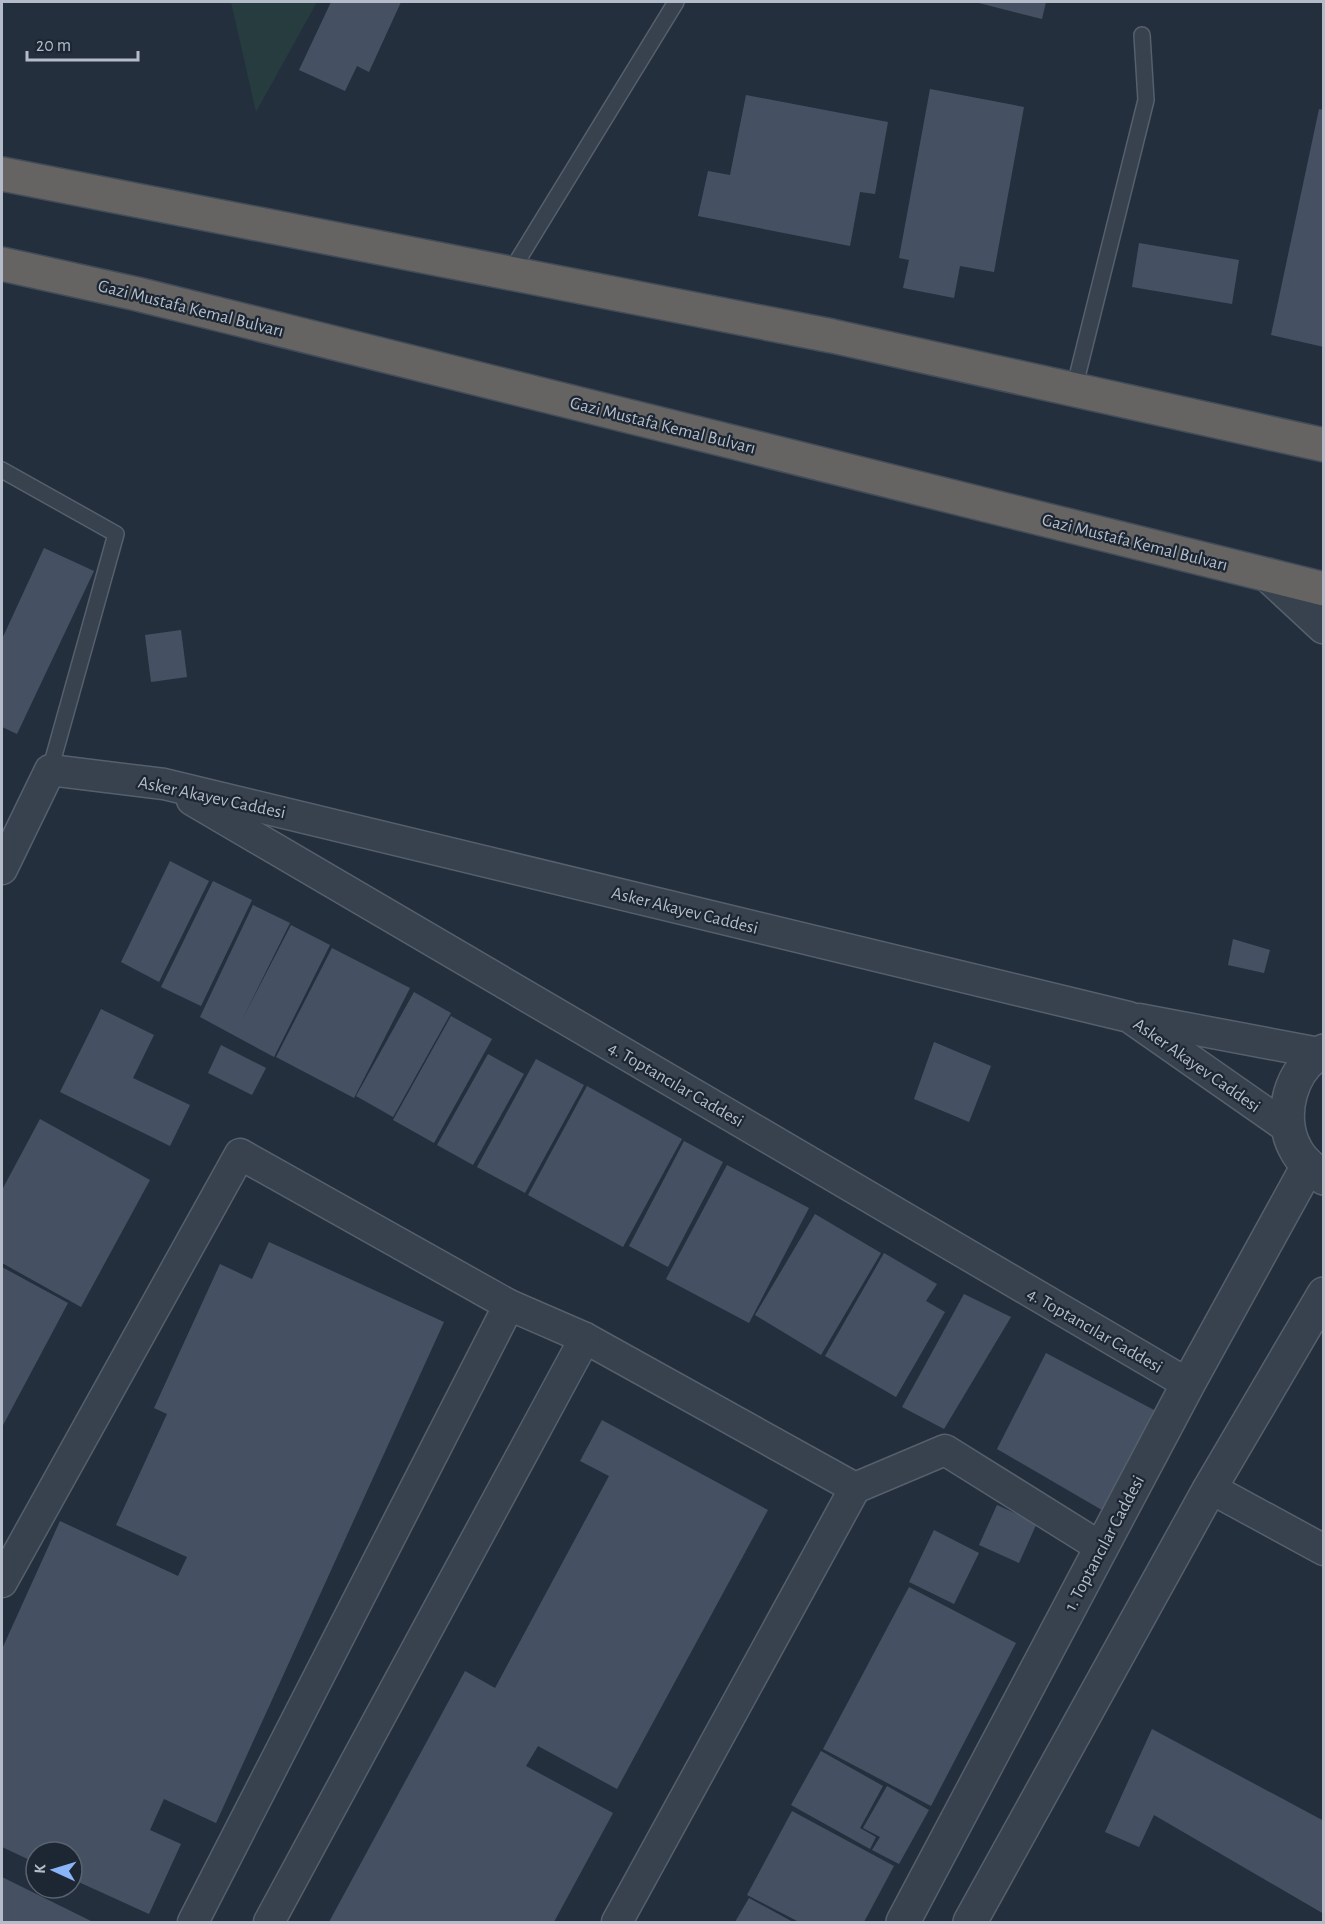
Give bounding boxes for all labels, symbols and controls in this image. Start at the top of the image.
scale bar [27,24,138,62]
text: 20 m [36,37,71,55]
street label: Gazi Mustafa Kemal Bulvarı [96,277,285,341]
street label: Gazi Mustafa Kemal Bulvarı [568,394,757,458]
street label: Gazi Mustafa Kemal Bulvarı [1040,511,1229,575]
street label: Asker Akayev Caddesi [136,774,287,822]
street label: Asker Akayev Caddesi [610,884,760,938]
street label: Asker Akayev Caddesi [1130,1015,1263,1116]
street label: 4. Toptancılar Caddesi [605,1039,746,1131]
street label: 4. Toptancılar Caddesi [1024,1285,1165,1377]
street label: 1. Toptancılar Caddesi [1062,1473,1148,1614]
north arrow [24,1840,84,1900]
text: K [32,1863,48,1874]

